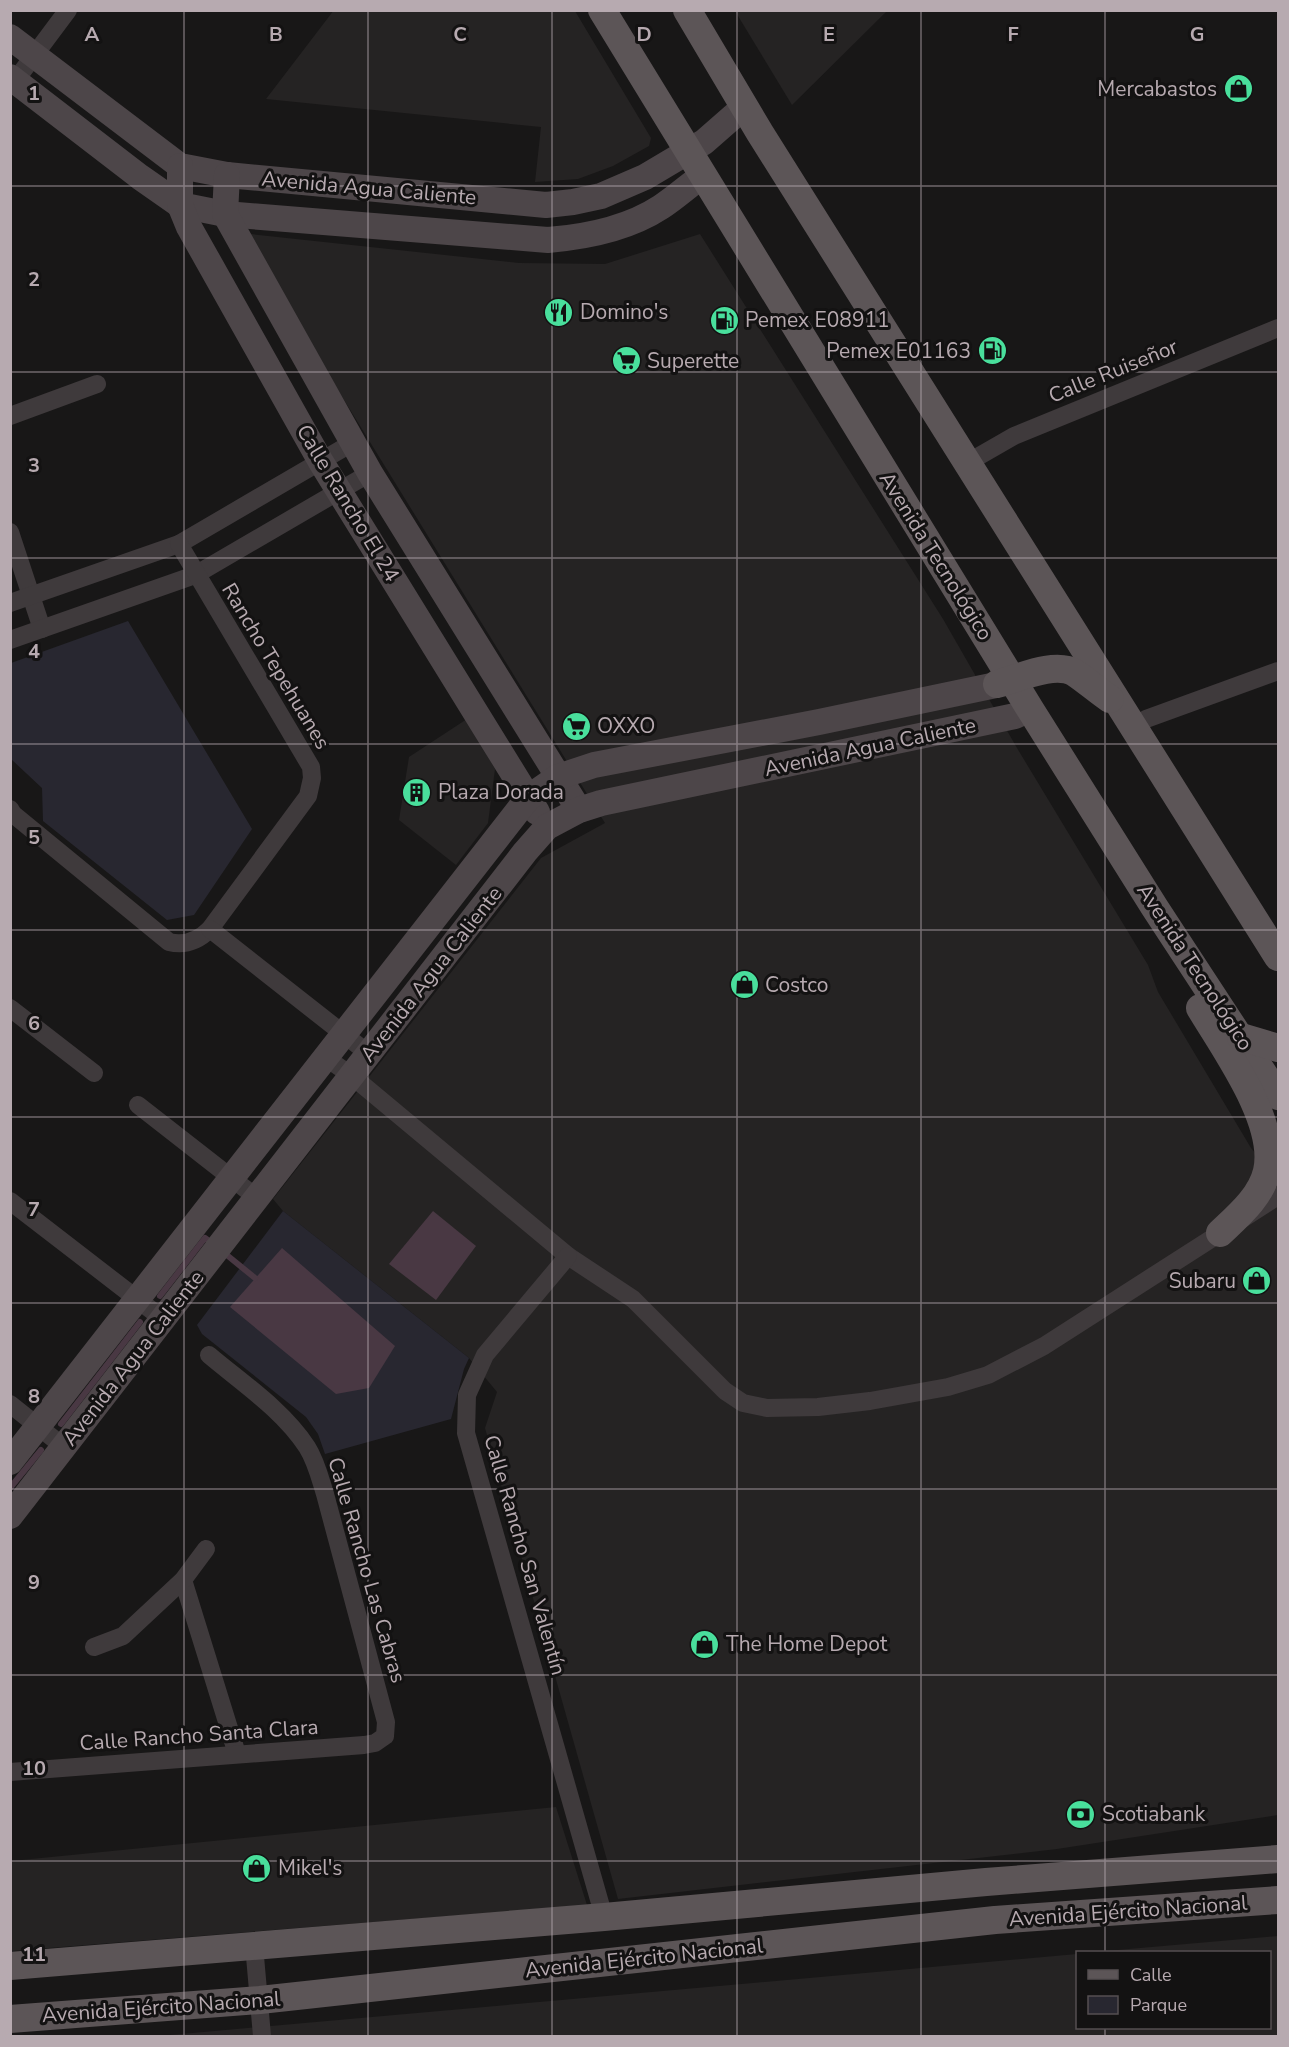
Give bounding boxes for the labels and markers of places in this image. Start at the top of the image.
shop icon: Mercabastos [1222,73,1254,105]
place label: Mercabastos [1097,75,1217,103]
restaurant icon: Domino's [543,296,575,328]
place label: Domino's [580,298,668,326]
fuel station icon: Pemex E08911 [708,304,740,336]
place label: Pemex E08911 [745,306,890,334]
fuel station icon: Pemex E01163 [976,335,1008,367]
place label: Pemex E01163 [826,337,971,365]
supermarket icon: Superette [610,345,642,377]
place label: Superette [647,347,739,375]
supermarket icon: OXXO [560,710,592,742]
place label: OXXO [597,712,655,740]
building icon: Plaza Dorada [401,776,433,808]
place label: Plaza Dorada [438,778,564,806]
shop icon: Costco [728,969,760,1001]
place label: Costco [765,971,829,999]
shop icon: Subaru [1241,1265,1273,1297]
place label: Subaru [1169,1267,1236,1295]
shop icon: The Home Depot [689,1628,721,1660]
place label: The Home Depot [726,1630,888,1658]
bank icon: Scotiabank [1065,1798,1097,1830]
place label: Scotiabank [1102,1800,1206,1828]
shop icon: Mikel's [241,1852,273,1884]
place label: Mikel's [278,1854,342,1882]

